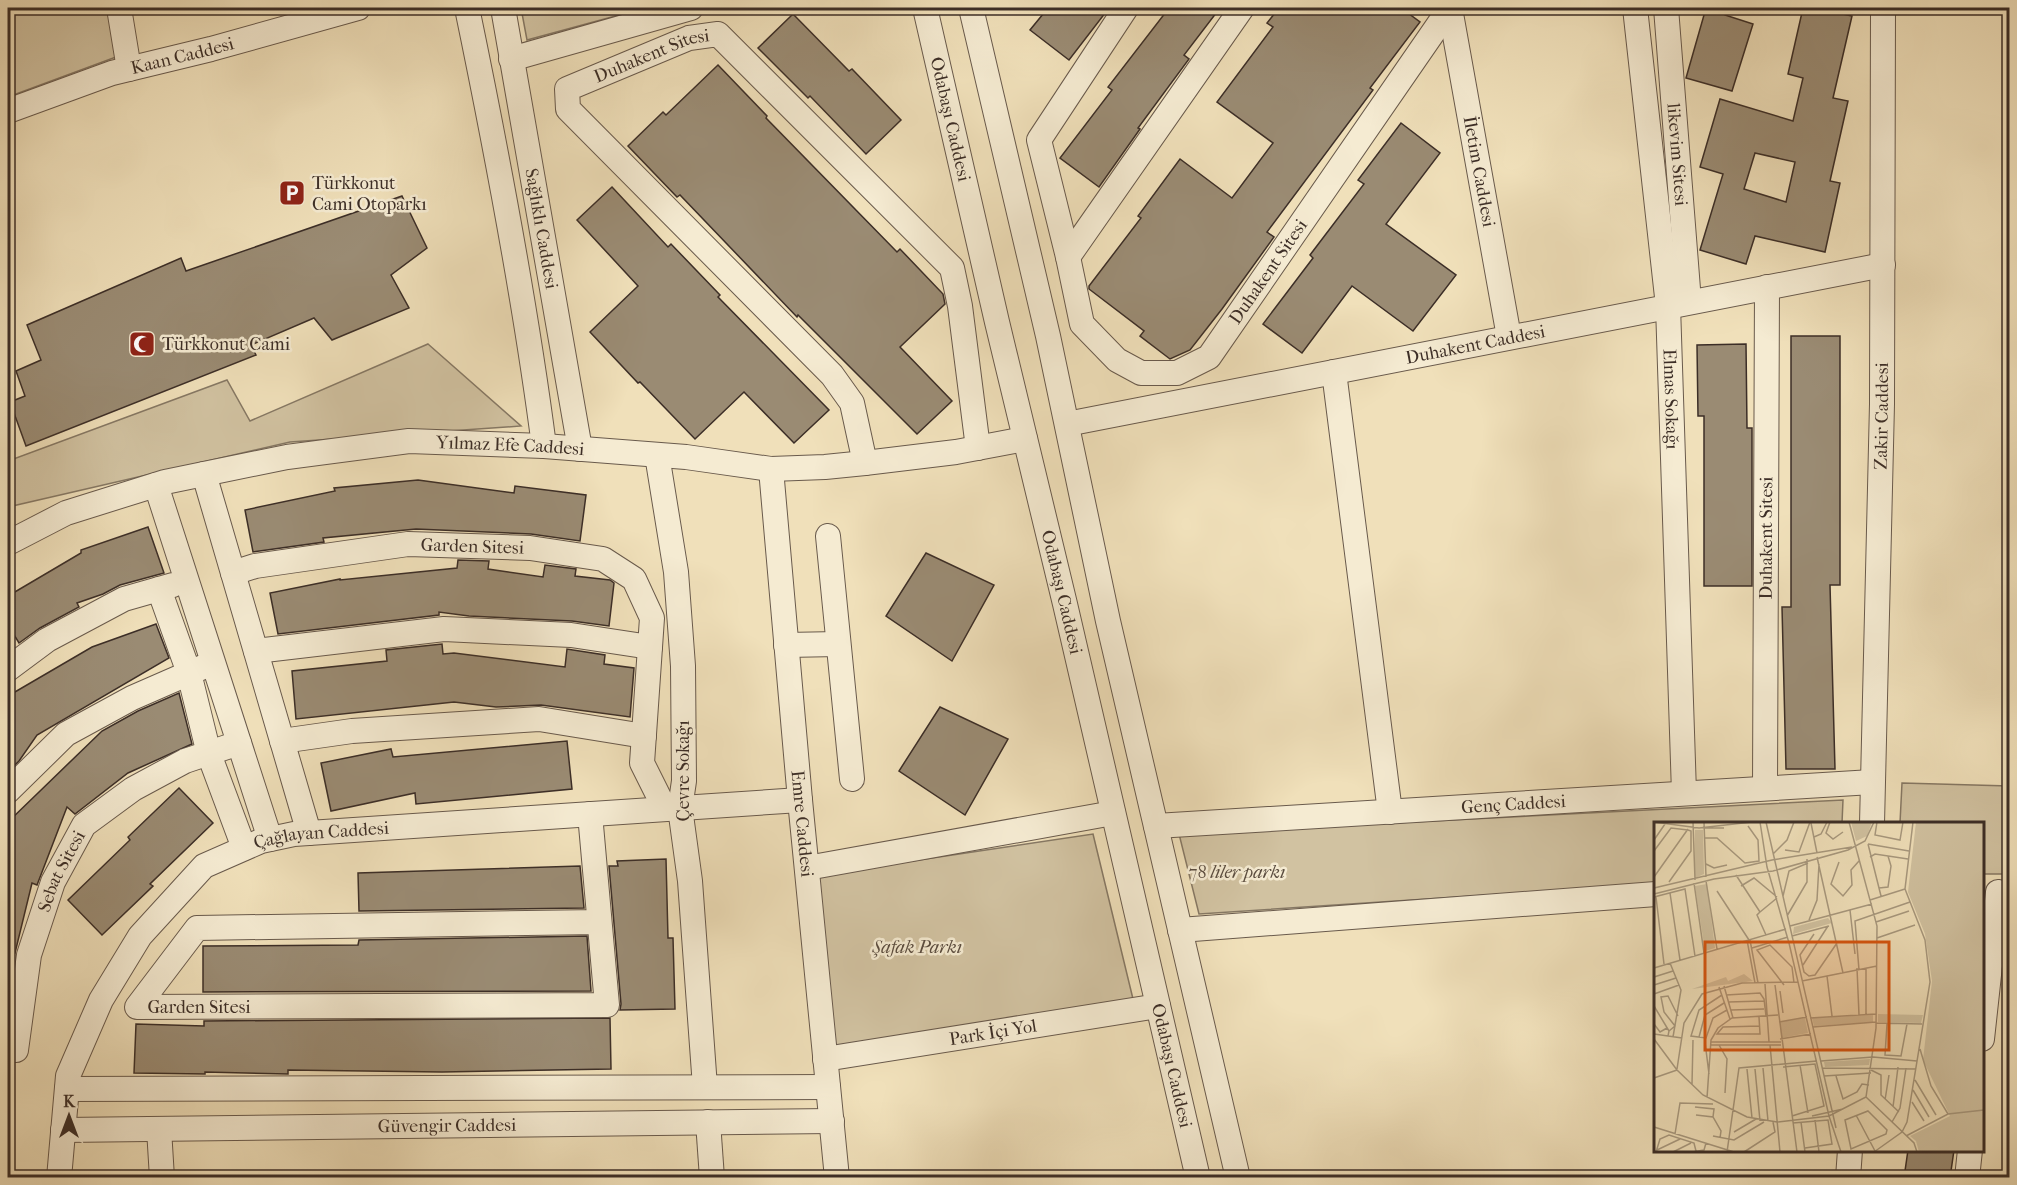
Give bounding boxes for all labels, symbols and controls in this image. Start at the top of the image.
street label: Duhakent Sitesi [591,25,711,87]
street label: Kaan Caddesi [129,33,237,79]
street label: Odabaşı Caddesi [926,55,975,184]
street label: likevim Sitesi [1663,101,1692,207]
street label: İletim Caddesi [1459,114,1500,229]
street label: Sağlıklı Caddesi [521,167,562,291]
place label: Türkkonut Cami Otoparkı [312,173,427,215]
parking icon: Türkkonut Cami Otoparkı [277,178,307,208]
street label: Duhakent Sitesi [1224,215,1312,328]
street label: Duhakent Caddesi [1404,320,1548,368]
mosque icon: Türkkonut Cami [127,329,157,359]
place label: Türkkonut Cami [162,334,291,355]
street label: Elmas Sokağı [1659,348,1683,450]
street label: Zakir Caddesi [1870,362,1893,470]
street label: Yılmaz Efe Caddesi [435,431,586,460]
street label: Duhakent Sitesi [1755,476,1777,599]
street label: Odabaşı Caddesi [1037,528,1087,657]
street label: Garden Sitesi [420,534,525,558]
street label: Çevre Sokağı [673,720,695,821]
street label: Emre Caddesi [787,769,818,879]
street label: Genç Caddesi [1460,790,1567,818]
street label: Çağlayan Caddesi [250,817,390,854]
inset map [1654,822,1984,1152]
street label: Sebat Sitesi [33,826,90,915]
park label: 78 liler parkı [1189,862,1285,883]
park label: Şafak Parkı [871,937,962,958]
street label: Garden Sitesi [147,997,251,1018]
street label: Odabaşı Caddesi [1147,1001,1197,1130]
street label: Park İçi Yol [948,1015,1038,1050]
north arrow [39,1086,99,1146]
text: K [63,1092,76,1111]
street label: Güvengir Caddesi [378,1114,517,1137]

